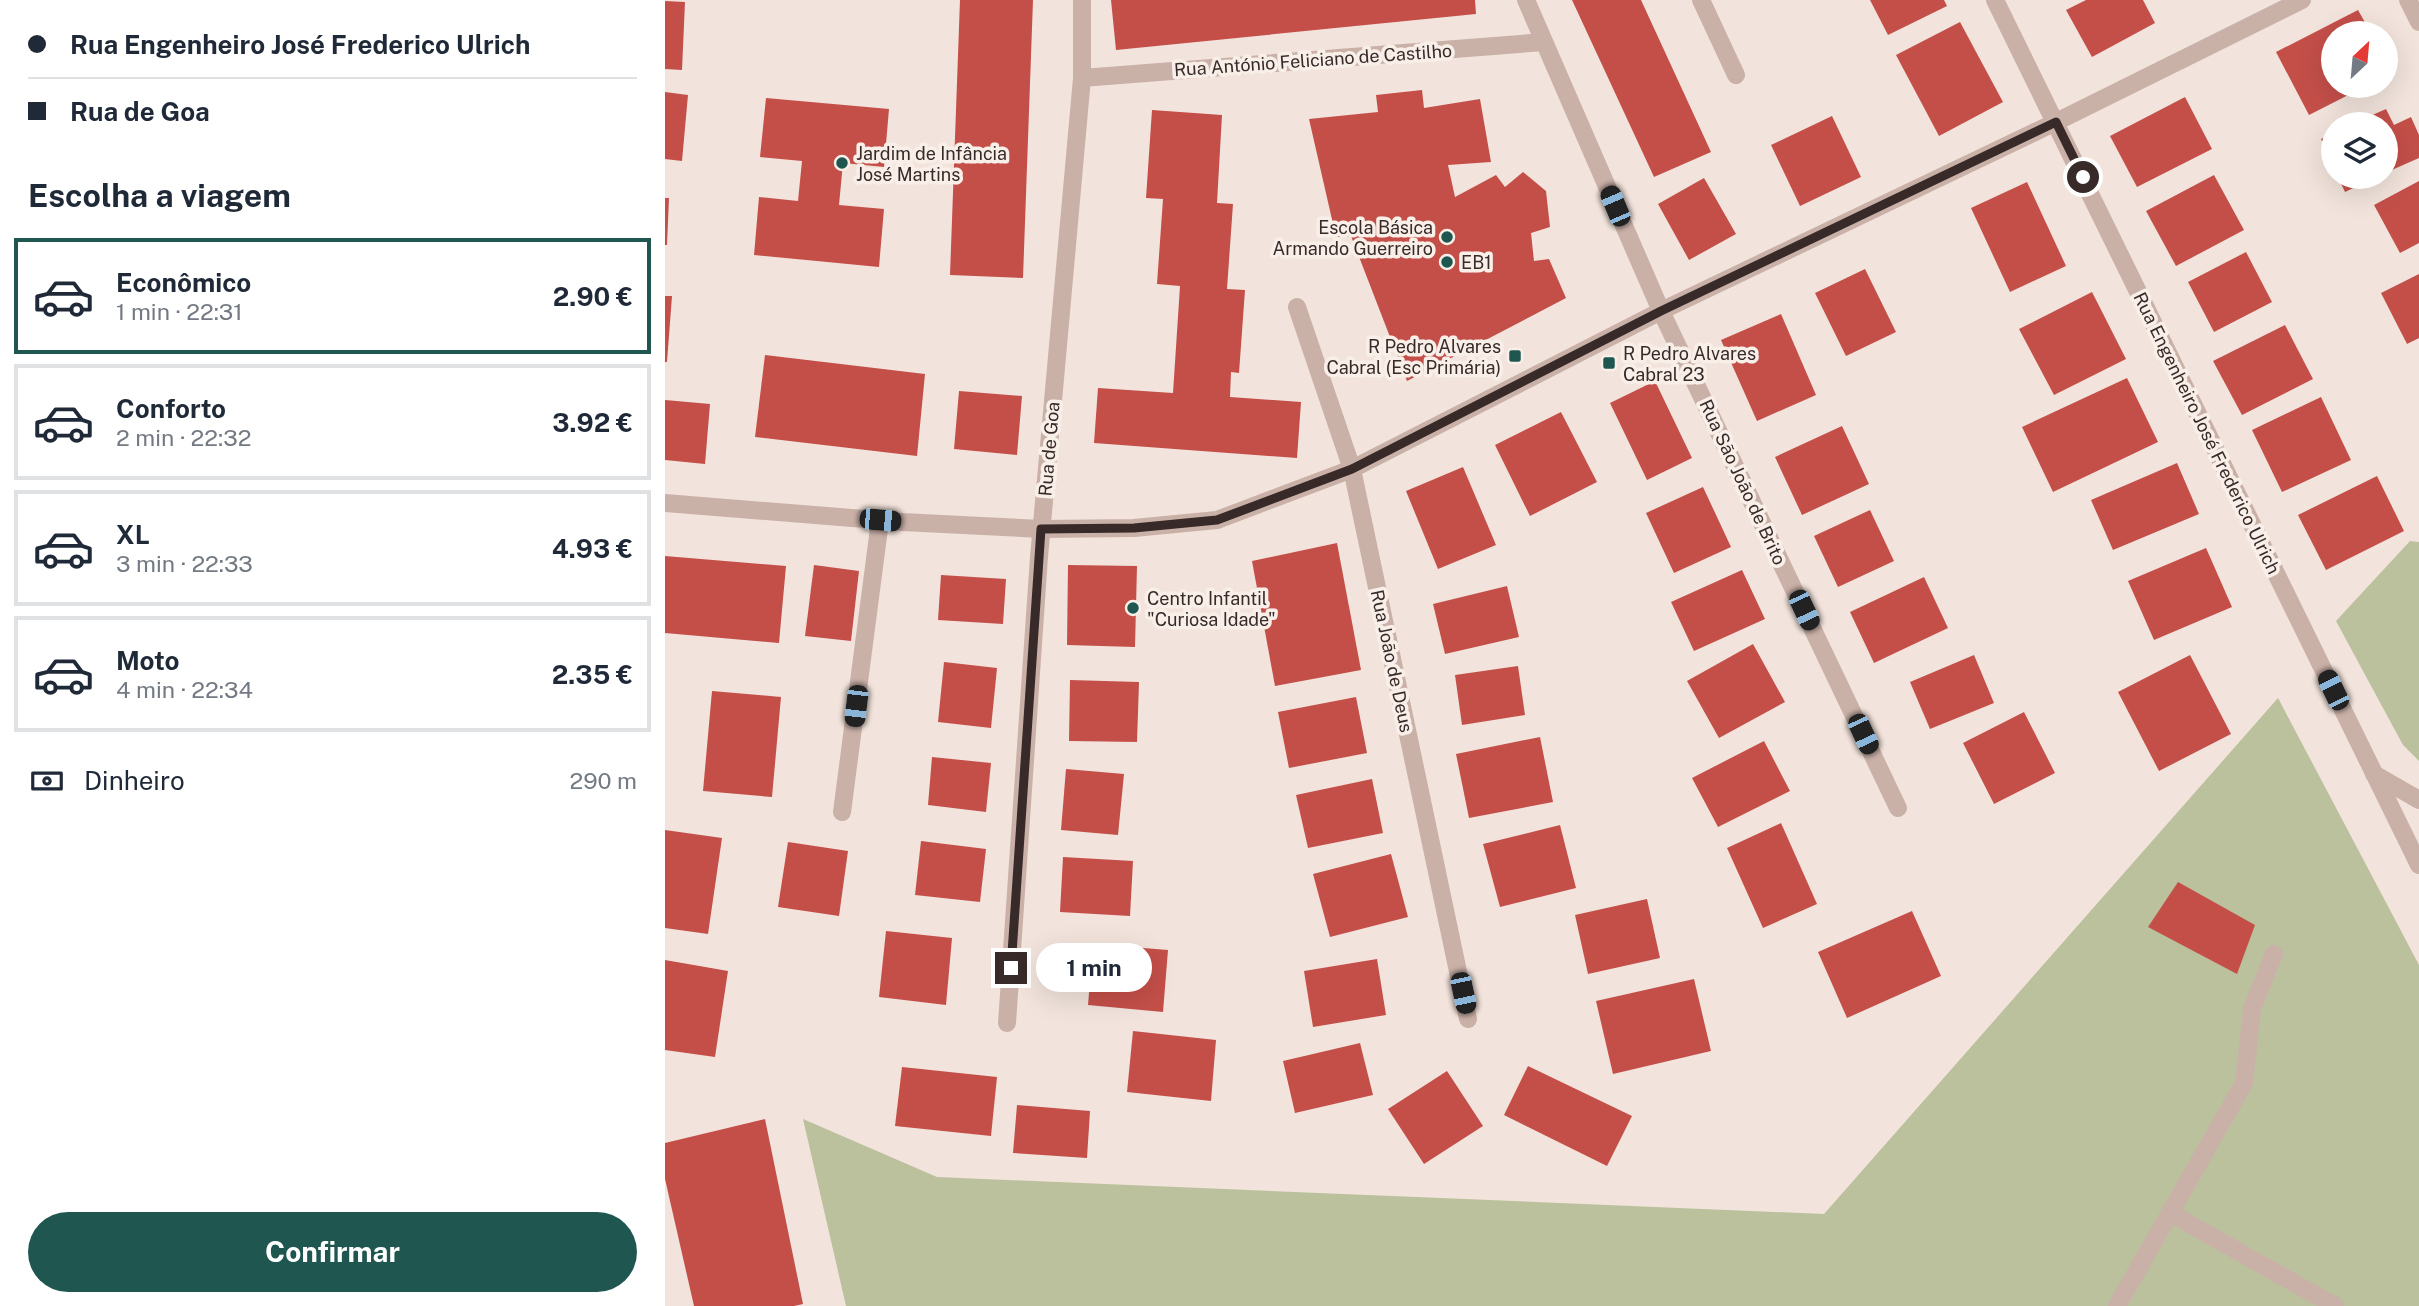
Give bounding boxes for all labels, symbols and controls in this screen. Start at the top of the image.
north arrow [2321,21,2397,98]
map controls [2321,21,2398,189]
text: Rua Engenheiro José Frederico Ulrich [70,29,530,60]
street label: Rua António Feliciano de Castilho [1173,40,1453,80]
text: Rua de Goa [70,96,210,127]
button: layers [2321,112,2398,189]
place label: Jardim de Infância José Martins [856,143,1007,185]
marker: Jardim de Infância José Martins [834,155,850,171]
route start [2067,161,2099,193]
text: Escolha a viagem [28,177,291,214]
car [1598,183,1633,229]
place label: Escola Básica Armando Guerreiro [1273,217,1433,259]
marker: Escola Básica Armando Guerreiro [1439,229,1455,245]
place label: EB1 [1461,252,1492,273]
marker: EB1 [1439,254,1455,270]
icon: car [32,265,95,328]
text: Econômico [116,267,251,298]
text: 2.90 € [553,281,633,312]
street label: Rua Engenheiro José Frederico Ulrich [2129,289,2285,577]
text: 1 min · 22:31 [116,298,243,325]
place label: R Pedro Alvares Cabral (Esc Primária) [1326,336,1501,378]
place label: R Pedro Alvares Cabral 23 [1623,343,1756,385]
marker: R Pedro Alvares Cabral (Esc Primária) [1507,348,1523,364]
marker: R Pedro Alvares Cabral 23 [1601,355,1617,371]
icon: car [32,391,95,454]
text: Conforto [116,393,226,424]
street label: Rua São João de Brito [1695,396,1791,568]
street label: Rua de Goa [1034,401,1064,497]
text: 3.92 € [552,407,633,438]
text: 2 min · 22:32 [116,424,251,451]
car [859,508,902,532]
icon: car [32,517,95,580]
text: XL [116,519,150,550]
text: 4.93 € [552,533,633,564]
text: 3 min · 22:33 [116,550,253,577]
car [1786,587,1823,633]
place label: Centro Infantil "Curiosa Idade" [1147,588,1276,630]
street label: Rua João de Deus [1367,588,1417,734]
marker: Centro Infantil "Curiosa Idade" [1125,600,1141,616]
icon: car [32,643,95,706]
text: Moto [116,645,179,676]
text: 2.35 € [552,659,633,690]
car [2315,667,2352,713]
text: 4 min · 22:34 [116,676,253,703]
car [844,684,869,728]
car [1845,711,1882,757]
icon: cash [28,762,66,800]
text: Dinheiro [84,765,185,796]
text: 290 m [570,767,637,794]
callout: 1 min [1035,944,1151,992]
route end [995,952,1027,984]
text: 1 min [1066,954,1122,981]
car [1449,970,1478,1016]
button: Confirmar [28,1212,637,1292]

